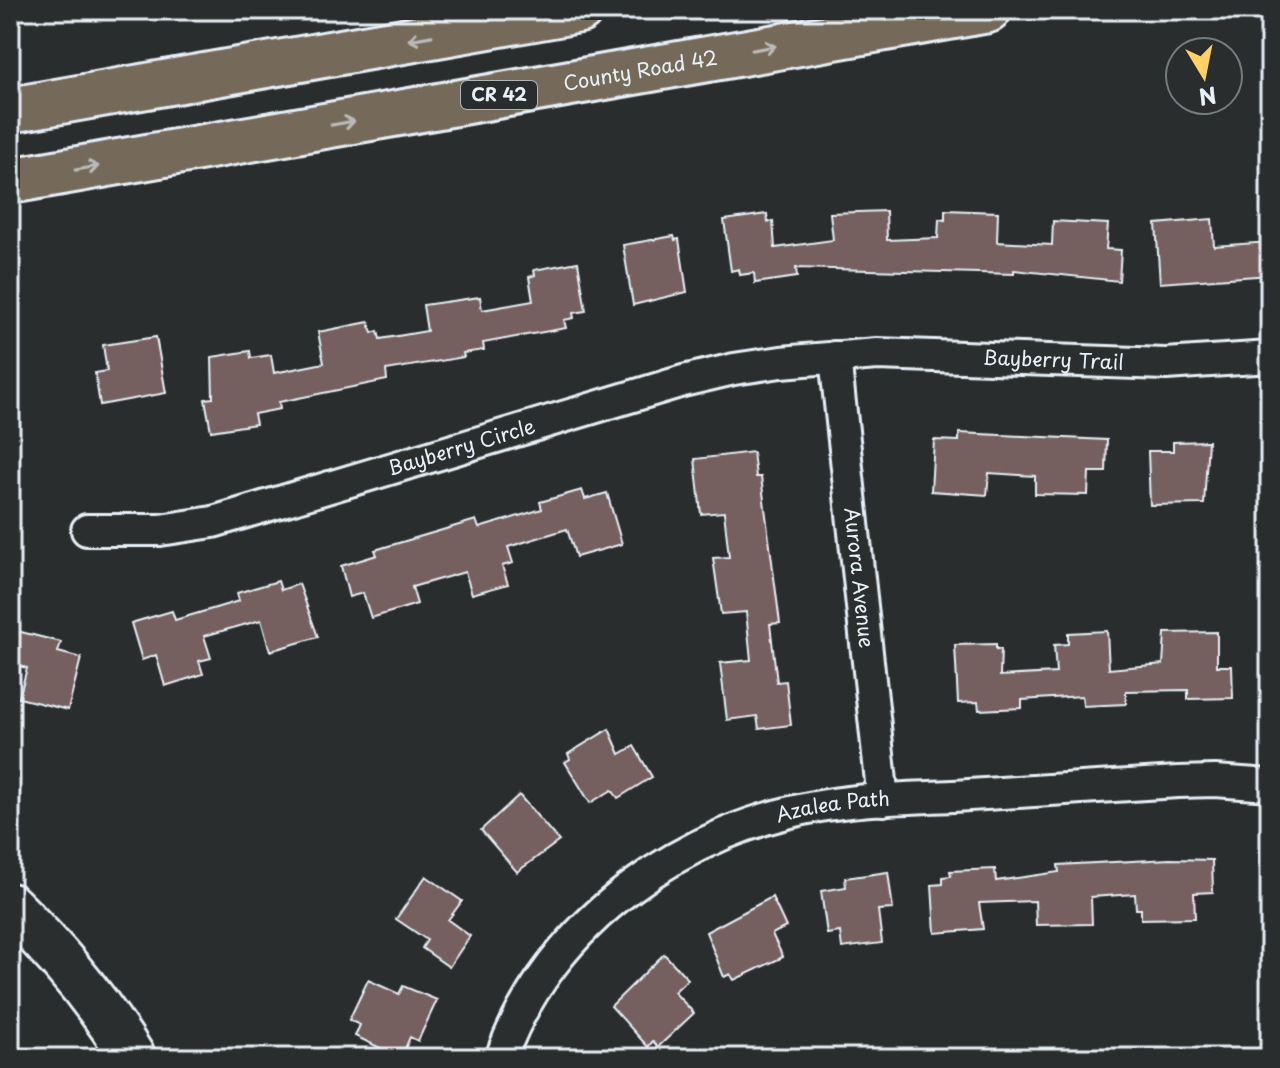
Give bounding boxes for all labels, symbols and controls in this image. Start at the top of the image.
one-way arrow [408,31,434,46]
north arrow [1164,36,1244,116]
one-way arrow [751,40,777,55]
street label: County Road 42 [561,42,720,98]
text: N [1196,79,1219,115]
road number: CR 42 [461,81,537,109]
one-way arrow [330,114,355,129]
one-way arrow [74,159,99,174]
street label: Bayberry Trail [982,342,1125,377]
street label: Bayberry Circle [384,410,539,483]
street label: Aurora Avenue [837,506,882,649]
street label: Azalea Path [772,783,890,829]

